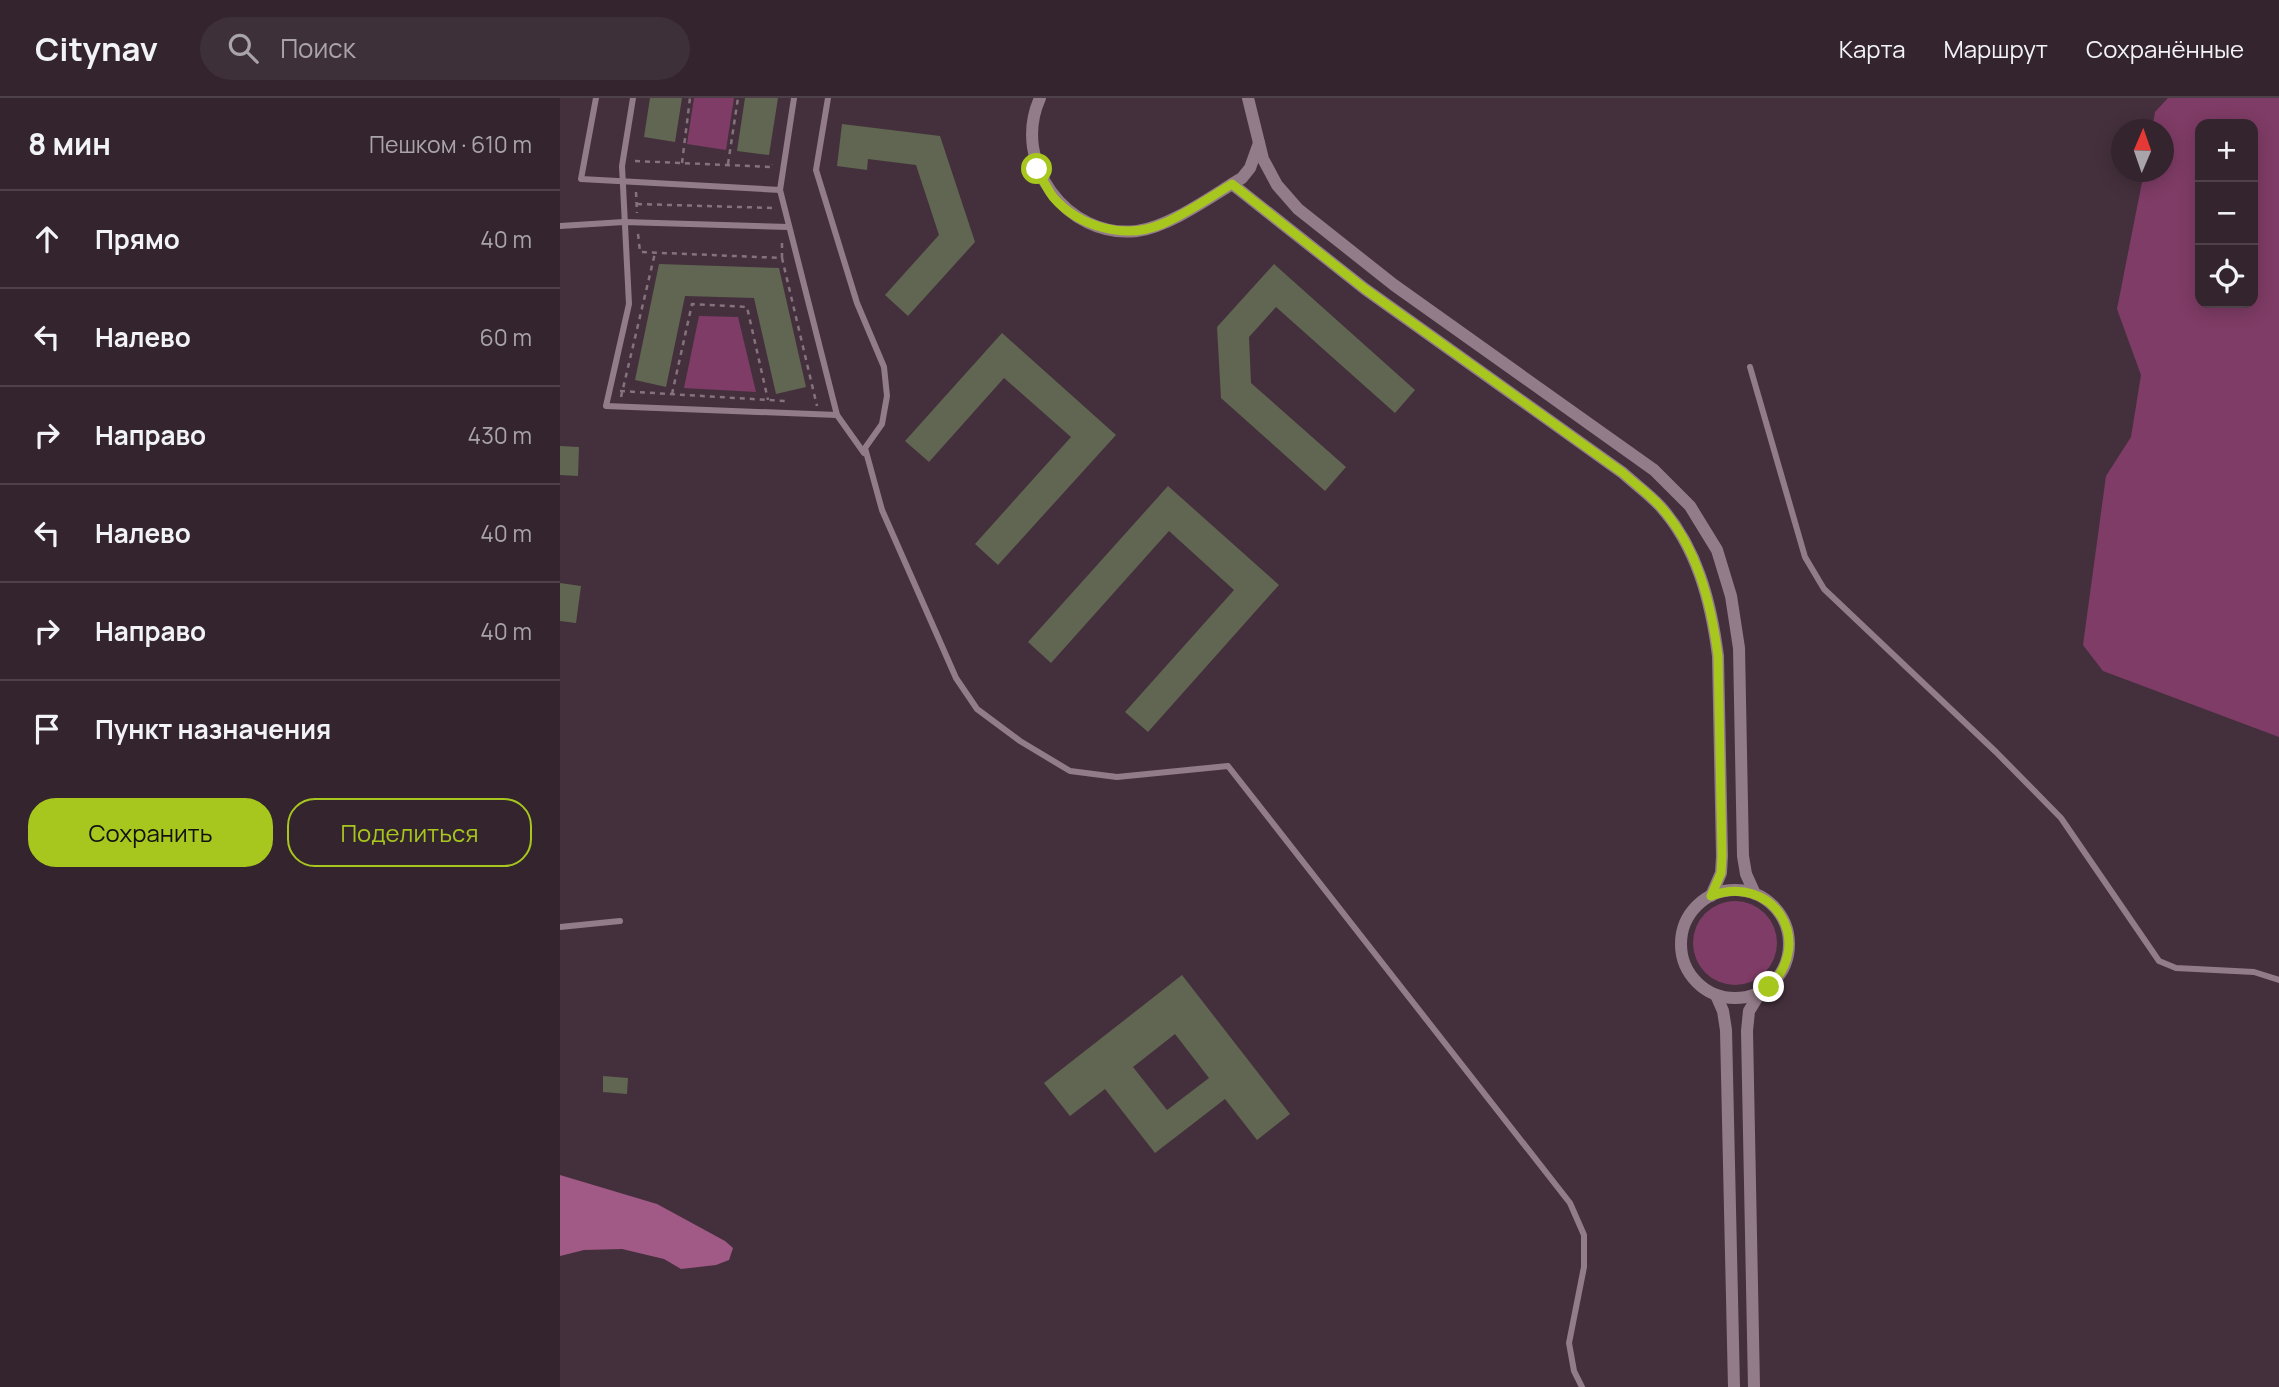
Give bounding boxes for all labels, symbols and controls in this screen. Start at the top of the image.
search box [200,17,690,80]
text: Citynav [35,26,158,71]
icon: search [224,29,262,67]
text: Поиск [280,30,356,66]
text: Карта [1839,32,1906,65]
text: Маршрут [1944,32,2048,65]
text: Сохранённые [2086,32,2244,65]
north arrow [2111,119,2174,182]
map controls [2195,119,2258,308]
button: + [2195,119,2258,182]
text: 8 мин [28,123,111,164]
text: Пешком · 610 m [369,128,532,160]
route start [1021,153,1052,184]
button: − [2195,182,2258,245]
icon: ahead [28,220,66,258]
text: Прямо [95,221,180,257]
text: 40 m [480,223,532,255]
button: locate [2195,245,2258,308]
icon: left [28,318,66,356]
text: Налево [95,319,191,355]
text: 60 m [480,321,532,353]
icon: right [28,416,66,454]
text: Направо [95,417,206,453]
text: 430 m [468,419,532,451]
icon: left [28,514,66,552]
text: Налево [95,515,191,551]
text: 40 m [480,517,532,549]
icon: right [28,612,66,650]
text: Направо [95,613,206,649]
text: 40 m [480,615,532,647]
icon: arrive [28,710,66,748]
text: Пункт назначения [95,711,331,747]
button: Сохранить [28,798,273,867]
button: Поделиться [287,798,532,867]
route end [1753,971,1784,1002]

